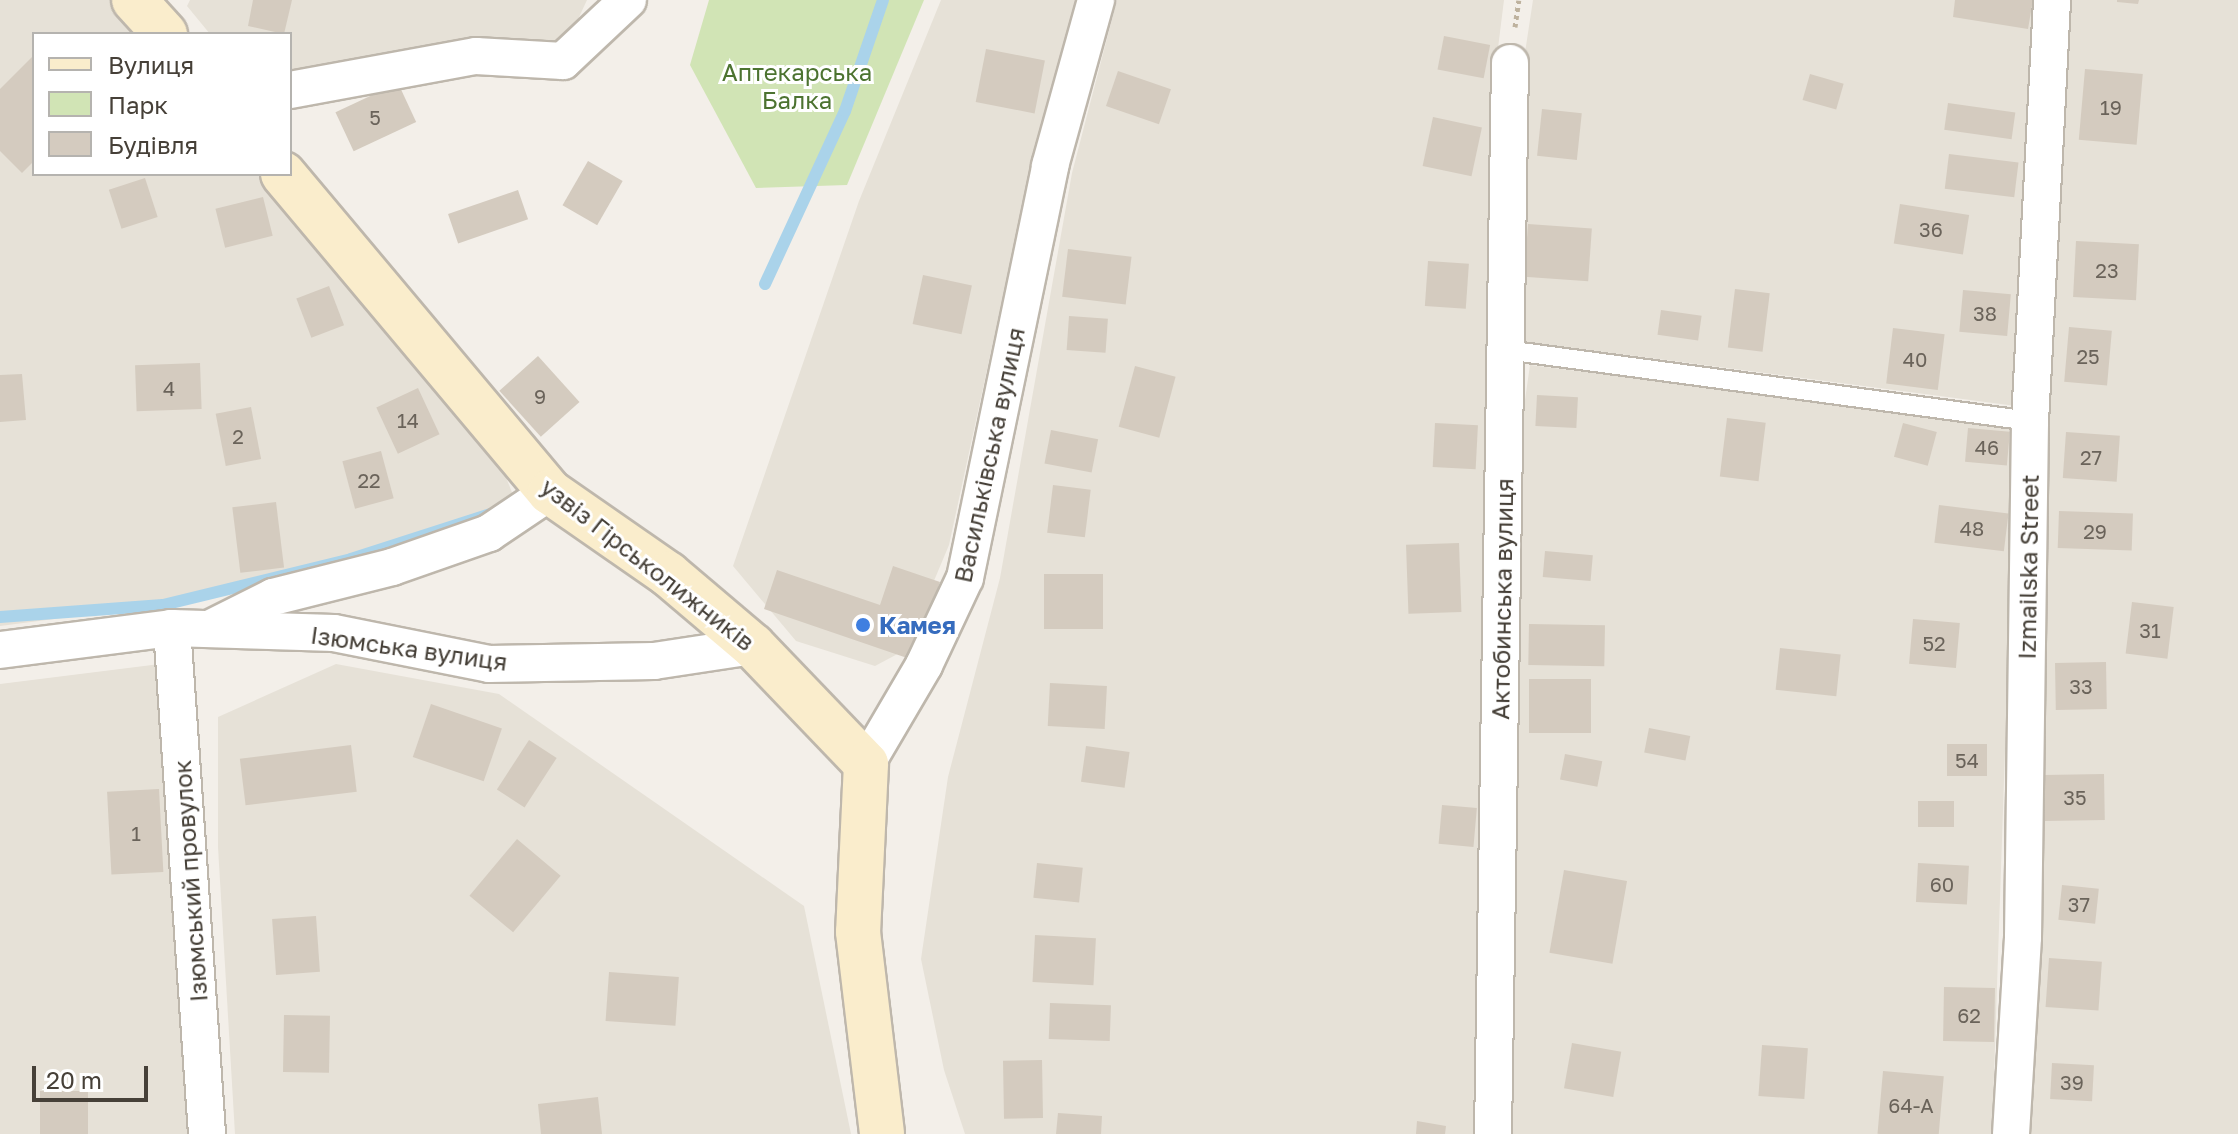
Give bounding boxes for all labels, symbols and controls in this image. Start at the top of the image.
legend [32,32,292,176]
text: Вулиця [108,50,194,79]
park label: Аптекарська Балка [722,58,872,114]
text: Парк [108,90,168,119]
house number: 19 [2100,95,2122,119]
house number: 5 [369,105,381,129]
text: Будівля [108,130,198,159]
house number: 36 [1919,217,1943,241]
house number: 23 [2095,258,2119,282]
house number: 38 [1973,301,1997,325]
street label: Васильківська вулиця [948,325,1030,585]
house number: 25 [2076,344,2100,368]
house number: 40 [1903,347,1927,371]
house number: 4 [163,376,175,400]
house number: 9 [534,384,546,408]
house number: 14 [397,408,419,432]
house number: 2 [232,424,244,448]
house number: 46 [1975,435,1999,459]
house number: 27 [2080,445,2102,469]
house number: 22 [357,468,381,492]
street label: узвіз Гірськолижників [536,472,760,656]
street label: Izmailska Street [2012,474,2044,660]
street label: Актобинська вулиця [1485,478,1519,720]
house number: 48 [1960,516,1984,540]
house number: 29 [2083,519,2107,543]
place label: Камея [879,611,956,639]
marker: Камея [854,616,872,634]
house number: 31 [2139,618,2161,642]
street label: Ізюмська вулиця [309,620,509,676]
house number: 52 [1922,631,1946,655]
house number: 33 [2069,674,2093,698]
house number: 54 [1955,748,1979,772]
street label: Ізюмський провулок [167,759,213,1003]
house number: 35 [2063,785,2087,809]
house number: 1 [131,821,141,845]
house number: 60 [1930,872,1954,896]
house number: 37 [2068,892,2090,916]
house number: 62 [1957,1003,1981,1027]
scale bar [36,1050,152,1100]
text: 20 m [46,1065,102,1094]
house number: 39 [2060,1070,2084,1094]
house number: 64-А [1888,1093,1934,1117]

